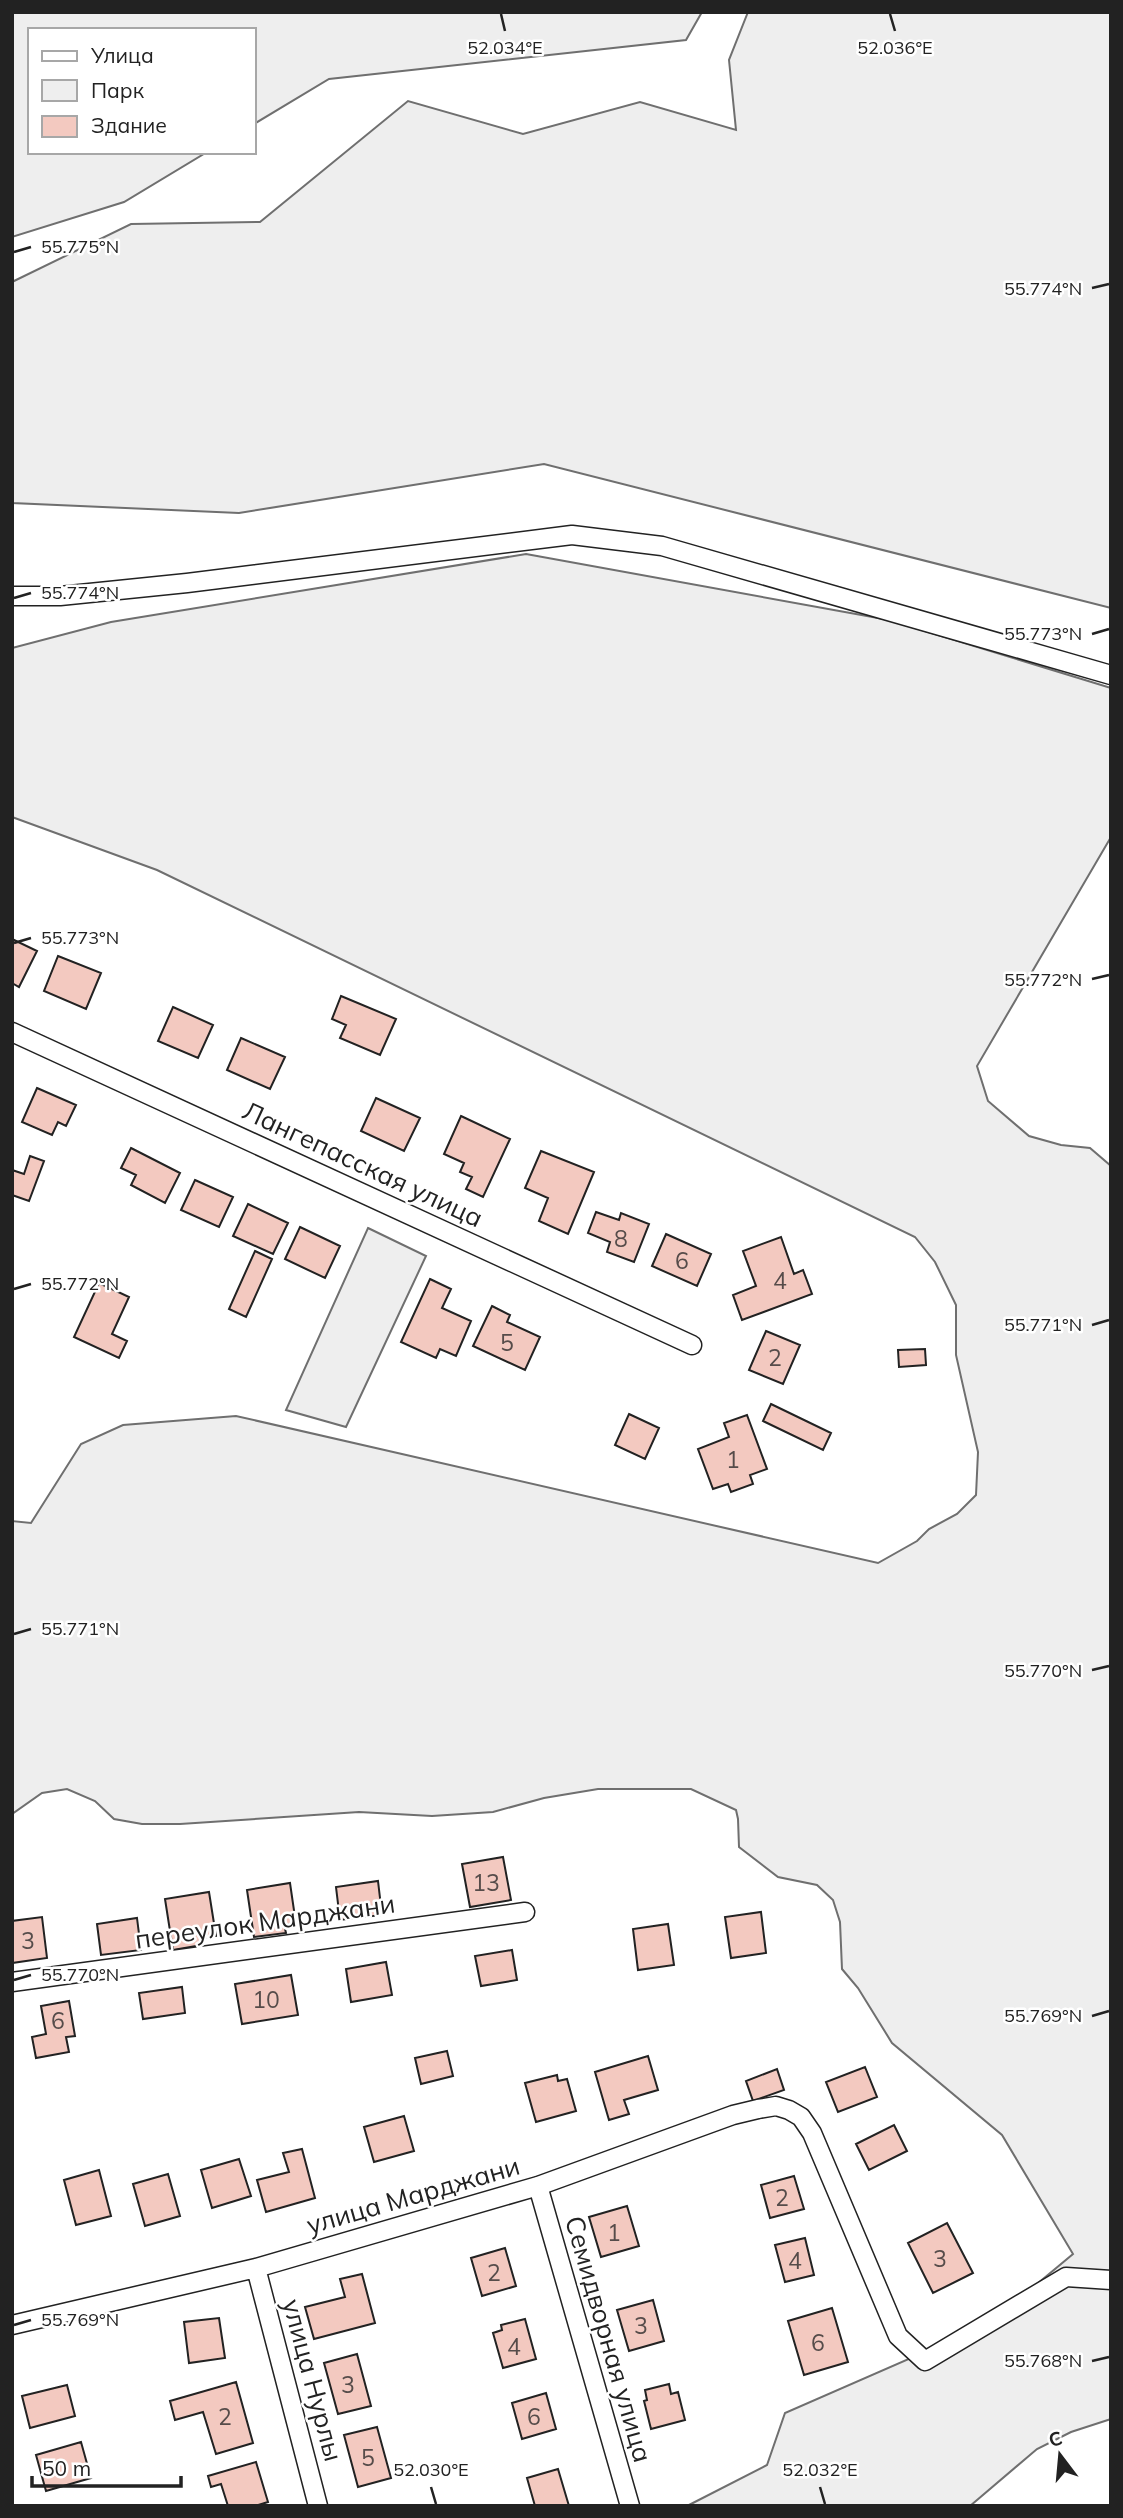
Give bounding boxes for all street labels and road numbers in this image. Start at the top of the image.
street label: Лангепасская улица [238,1094,488,1234]
street label: переулок Марджани [133,1886,397,1956]
street label: улица Марджани [303,2149,523,2241]
street label: Семидворная улица [558,2212,660,2466]
street label: улица Нурлы [275,2295,351,2465]

